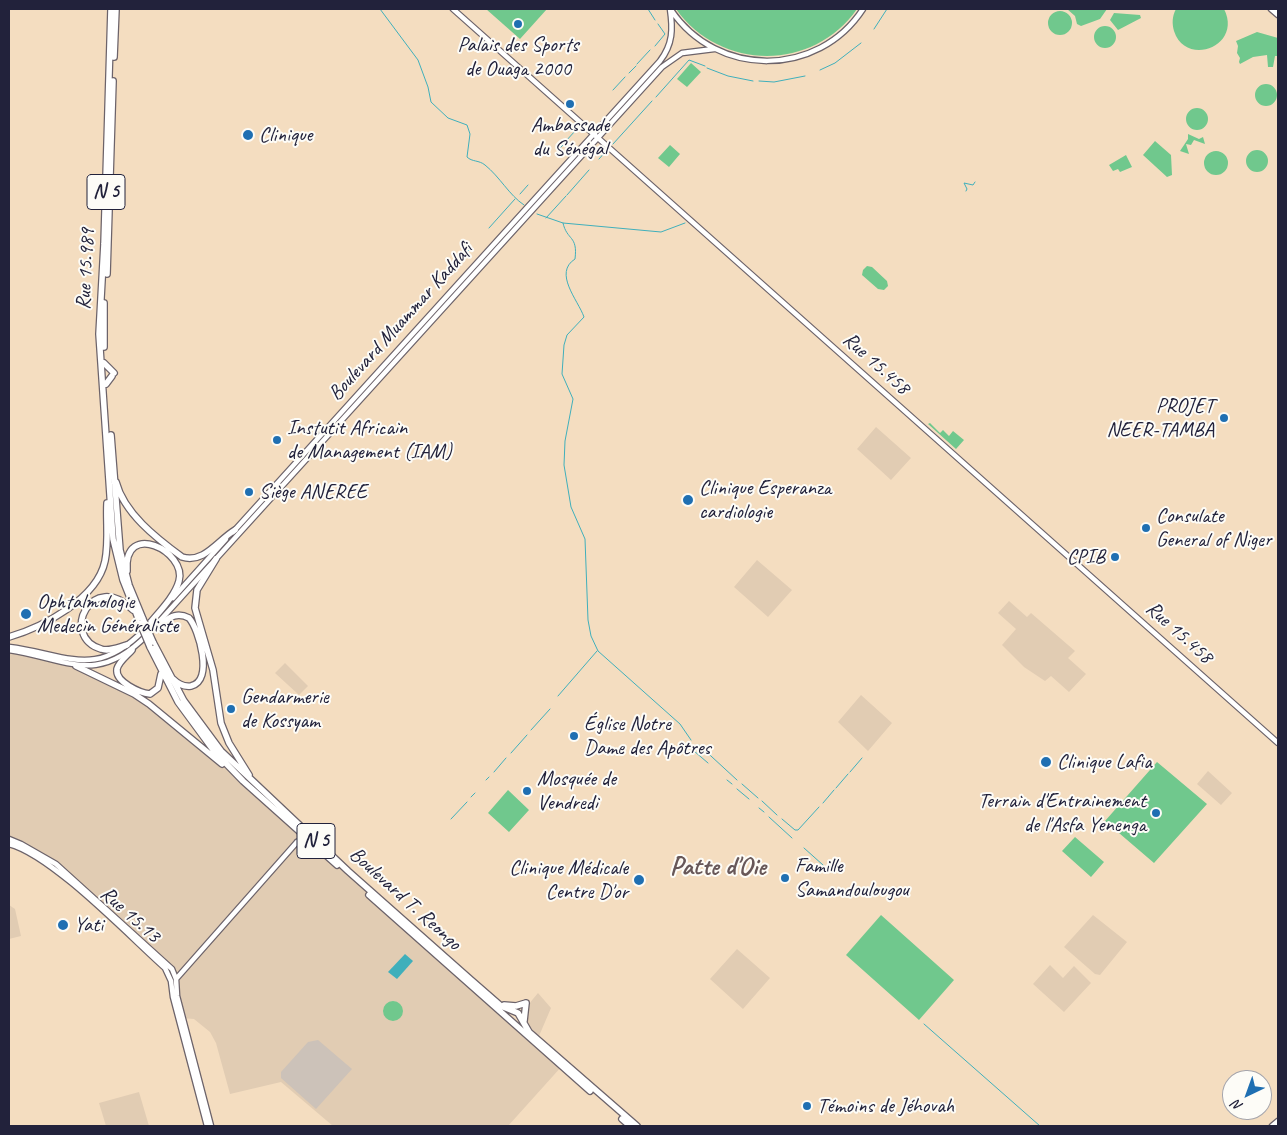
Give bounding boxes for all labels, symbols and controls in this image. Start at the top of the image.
marker: Palais des Sports de Ouaga 2000 [512,18,524,30]
place label: Palais des Sports de Ouaga 2000 [458,32,578,82]
marker: Ambassade du Sénégal [564,98,576,110]
place label: Ambassade du Sénégal [531,112,609,162]
place label: Clinique [259,122,312,148]
marker: Clinique [241,128,255,142]
road number: N 5 [87,174,125,210]
street label: Rue 15.989 [71,228,101,310]
street label: Boulevard Muammar Kaddafi [323,238,479,406]
street label: Rue 15.458 [837,327,915,401]
place label: PROJET NEER-TAMBA [1107,393,1214,443]
marker: PROJET NEER-TAMBA [1218,412,1230,424]
place label: Instutit Africain de Management (IAM) [287,415,452,465]
marker: Instutit Africain de Management (IAM) [271,434,283,446]
place label: Clinique Esperanza cardiologie [699,475,831,525]
place label: Siège ANEREE [259,479,367,505]
marker: Siège ANEREE [243,486,255,498]
marker: Clinique Esperanza cardiologie [681,493,695,507]
place label: Consulate General of Niger [1156,503,1271,553]
marker: Consulate General of Niger [1140,522,1152,534]
place label: CPIB [1067,544,1105,570]
marker: CPIB [1109,551,1121,563]
place label: Ophtalmologie Medecin Généraliste [37,589,178,639]
street label: Rue 15.458 [1140,596,1218,670]
marker: Ophtalmologie Medecin Généraliste [19,607,33,621]
place label: Gendarmerie de Kossyam [241,684,329,734]
marker: Gendarmerie de Kossyam [225,703,237,715]
place label: Église Notre Dame des Apôtres [584,711,711,761]
marker: Église Notre Dame des Apôtres [568,730,580,742]
place label: Clinique Lafia [1057,749,1152,775]
marker: Clinique Lafia [1039,755,1053,769]
place label: Mosquée de Vendredi [537,766,616,816]
marker: Mosquée de Vendredi [521,785,533,797]
place label: Terrain d'Entrainement de l'Asfa Yenenga [978,788,1146,838]
marker: Terrain d'Entrainement de l'Asfa Yenenga [1150,807,1162,819]
road number: N 5 [297,824,335,858]
street label: Boulevard T. Reongo [344,842,466,956]
district label: Patte d'Oie [670,851,766,883]
place label: Famille Samandoulougou [795,853,909,903]
place label: Clinique Médicale Centre D'or [509,855,628,905]
marker: Famille Samandoulougou [779,872,791,884]
marker: Clinique Médicale Centre D'or [632,873,646,887]
street label: Rue 15.13 [95,881,165,949]
place label: Yati [74,912,103,938]
marker: Yati [56,918,70,932]
north arrow [1222,1070,1272,1120]
place label: Témoins de Jéhovah [817,1093,954,1119]
text: N [1228,1097,1246,1115]
marker: Témoins de Jéhovah [801,1100,813,1112]

